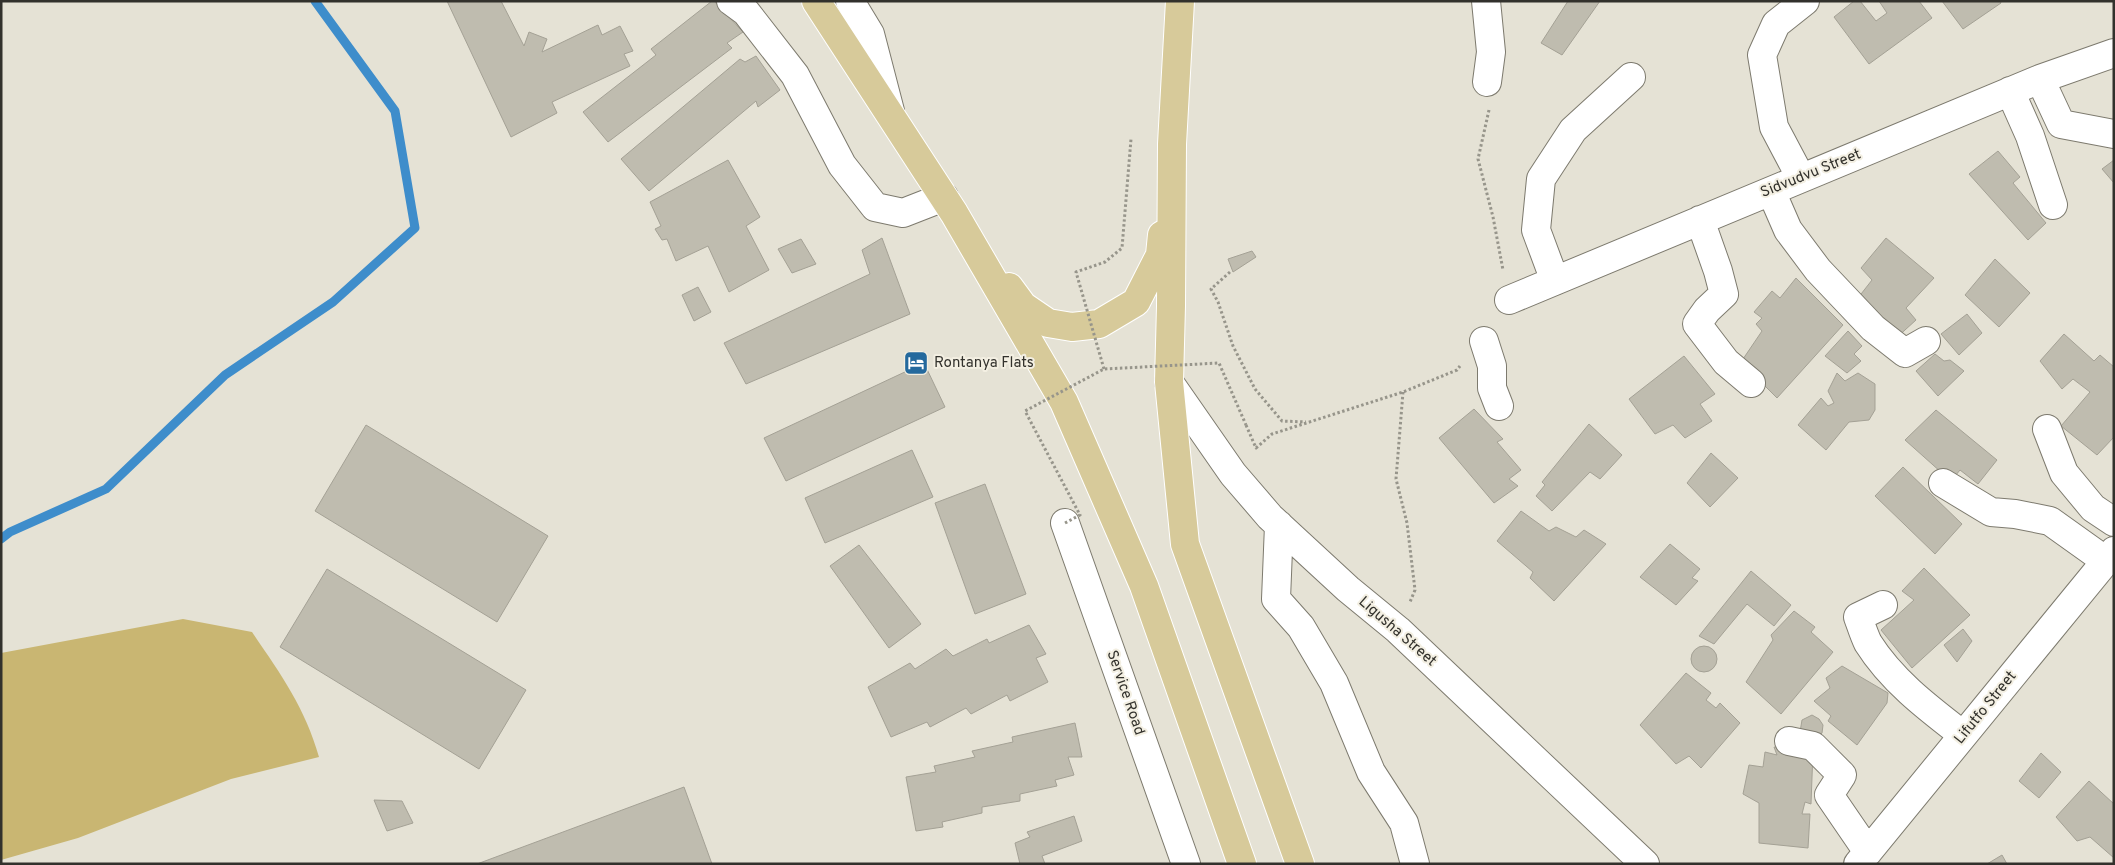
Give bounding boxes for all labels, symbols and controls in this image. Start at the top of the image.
street label: Sidvudvu Street [1758,145,1864,203]
hotel icon: Rontanya Flats [903,350,929,376]
place label: Rontanya Flats [934,354,1034,373]
street label: Ligusha Street [1354,593,1440,671]
street label: Service Road [1102,648,1148,738]
street label: Lifutfo Street [1951,668,2021,748]

